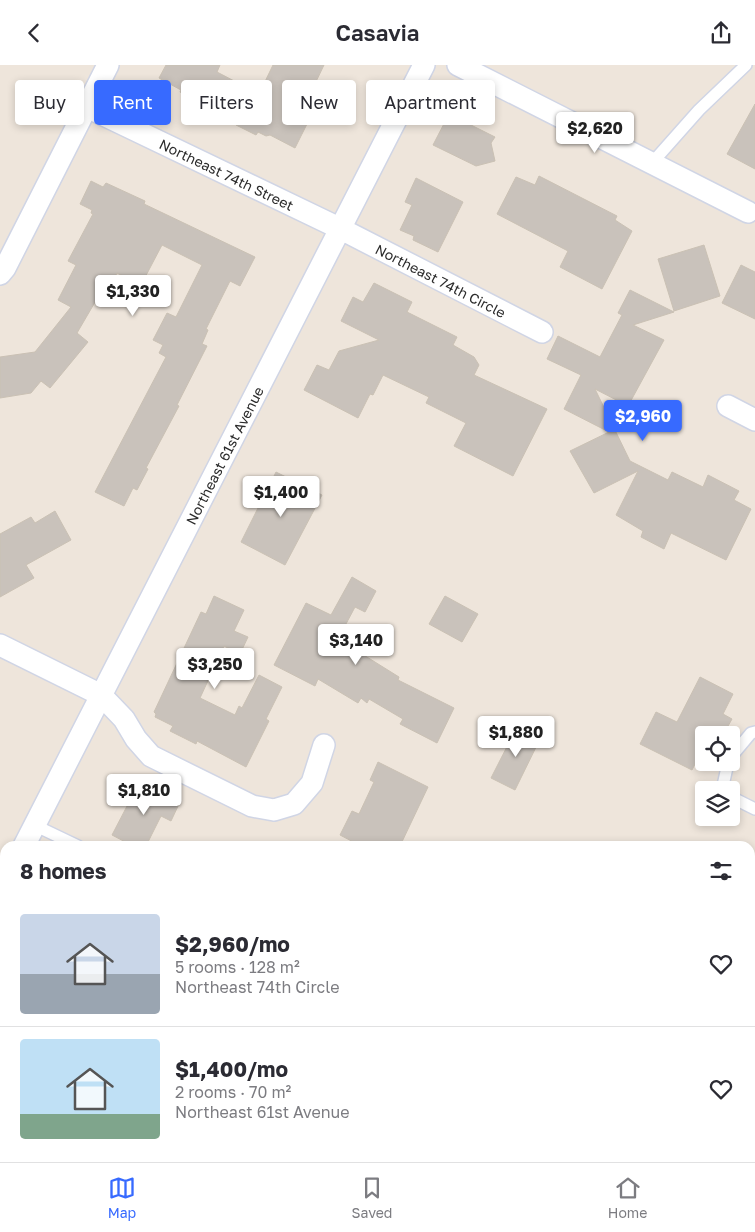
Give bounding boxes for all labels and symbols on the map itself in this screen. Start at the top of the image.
pin: $2,620 [554,111,636,154]
street label: Northeast 74th Street [157,135,297,214]
street label: Northeast 74th Circle [373,240,509,321]
pin: $1,330 [92,275,174,317]
street label: Northeast 61st Avenue [182,383,267,527]
pin: $2,960 [602,399,684,442]
pin: $1,400 [240,475,322,518]
pin: $3,140 [315,623,397,666]
pin: $3,250 [174,647,256,690]
pin: $1,880 [475,715,557,758]
pin: $1,810 [103,773,185,816]

